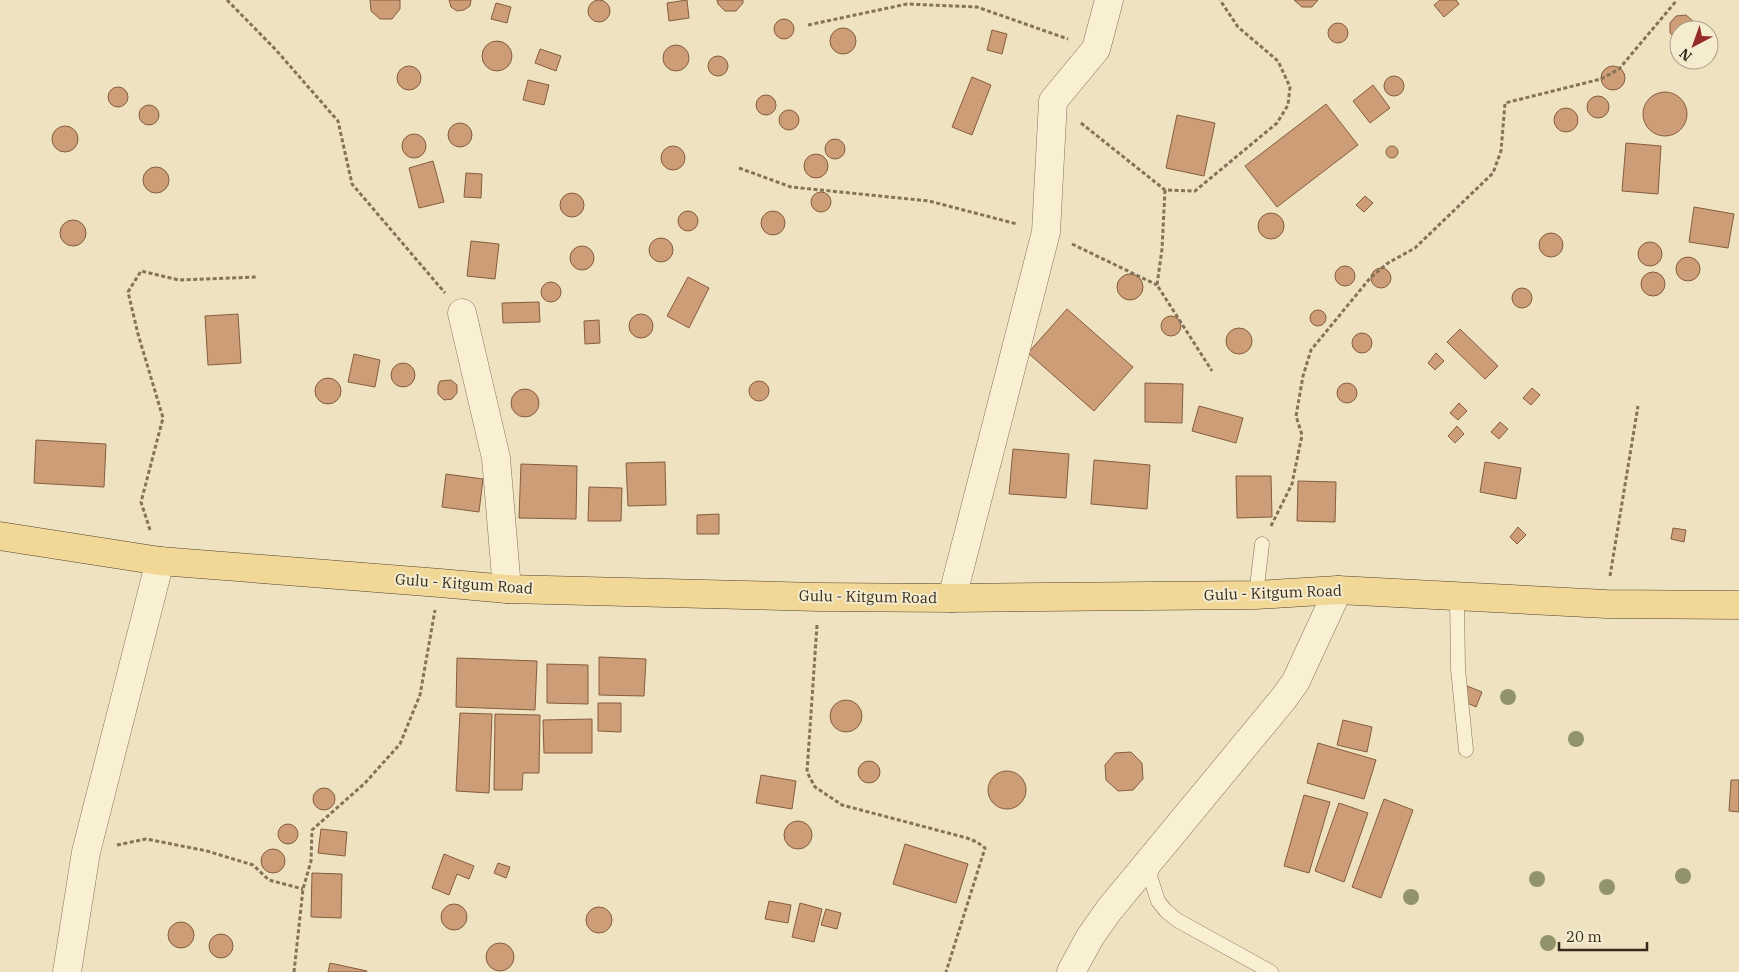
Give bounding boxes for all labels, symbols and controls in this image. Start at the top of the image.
north arrow [1669,20,1719,70]
text: N [1675,44,1696,65]
street label: Gulu - Kitgum Road [394,569,534,598]
street label: Gulu - Kitgum Road [1204,581,1342,604]
street label: Gulu - Kitgum Road [799,586,937,607]
scale bar [1559,920,1646,952]
text: 20 m [1566,927,1602,946]

